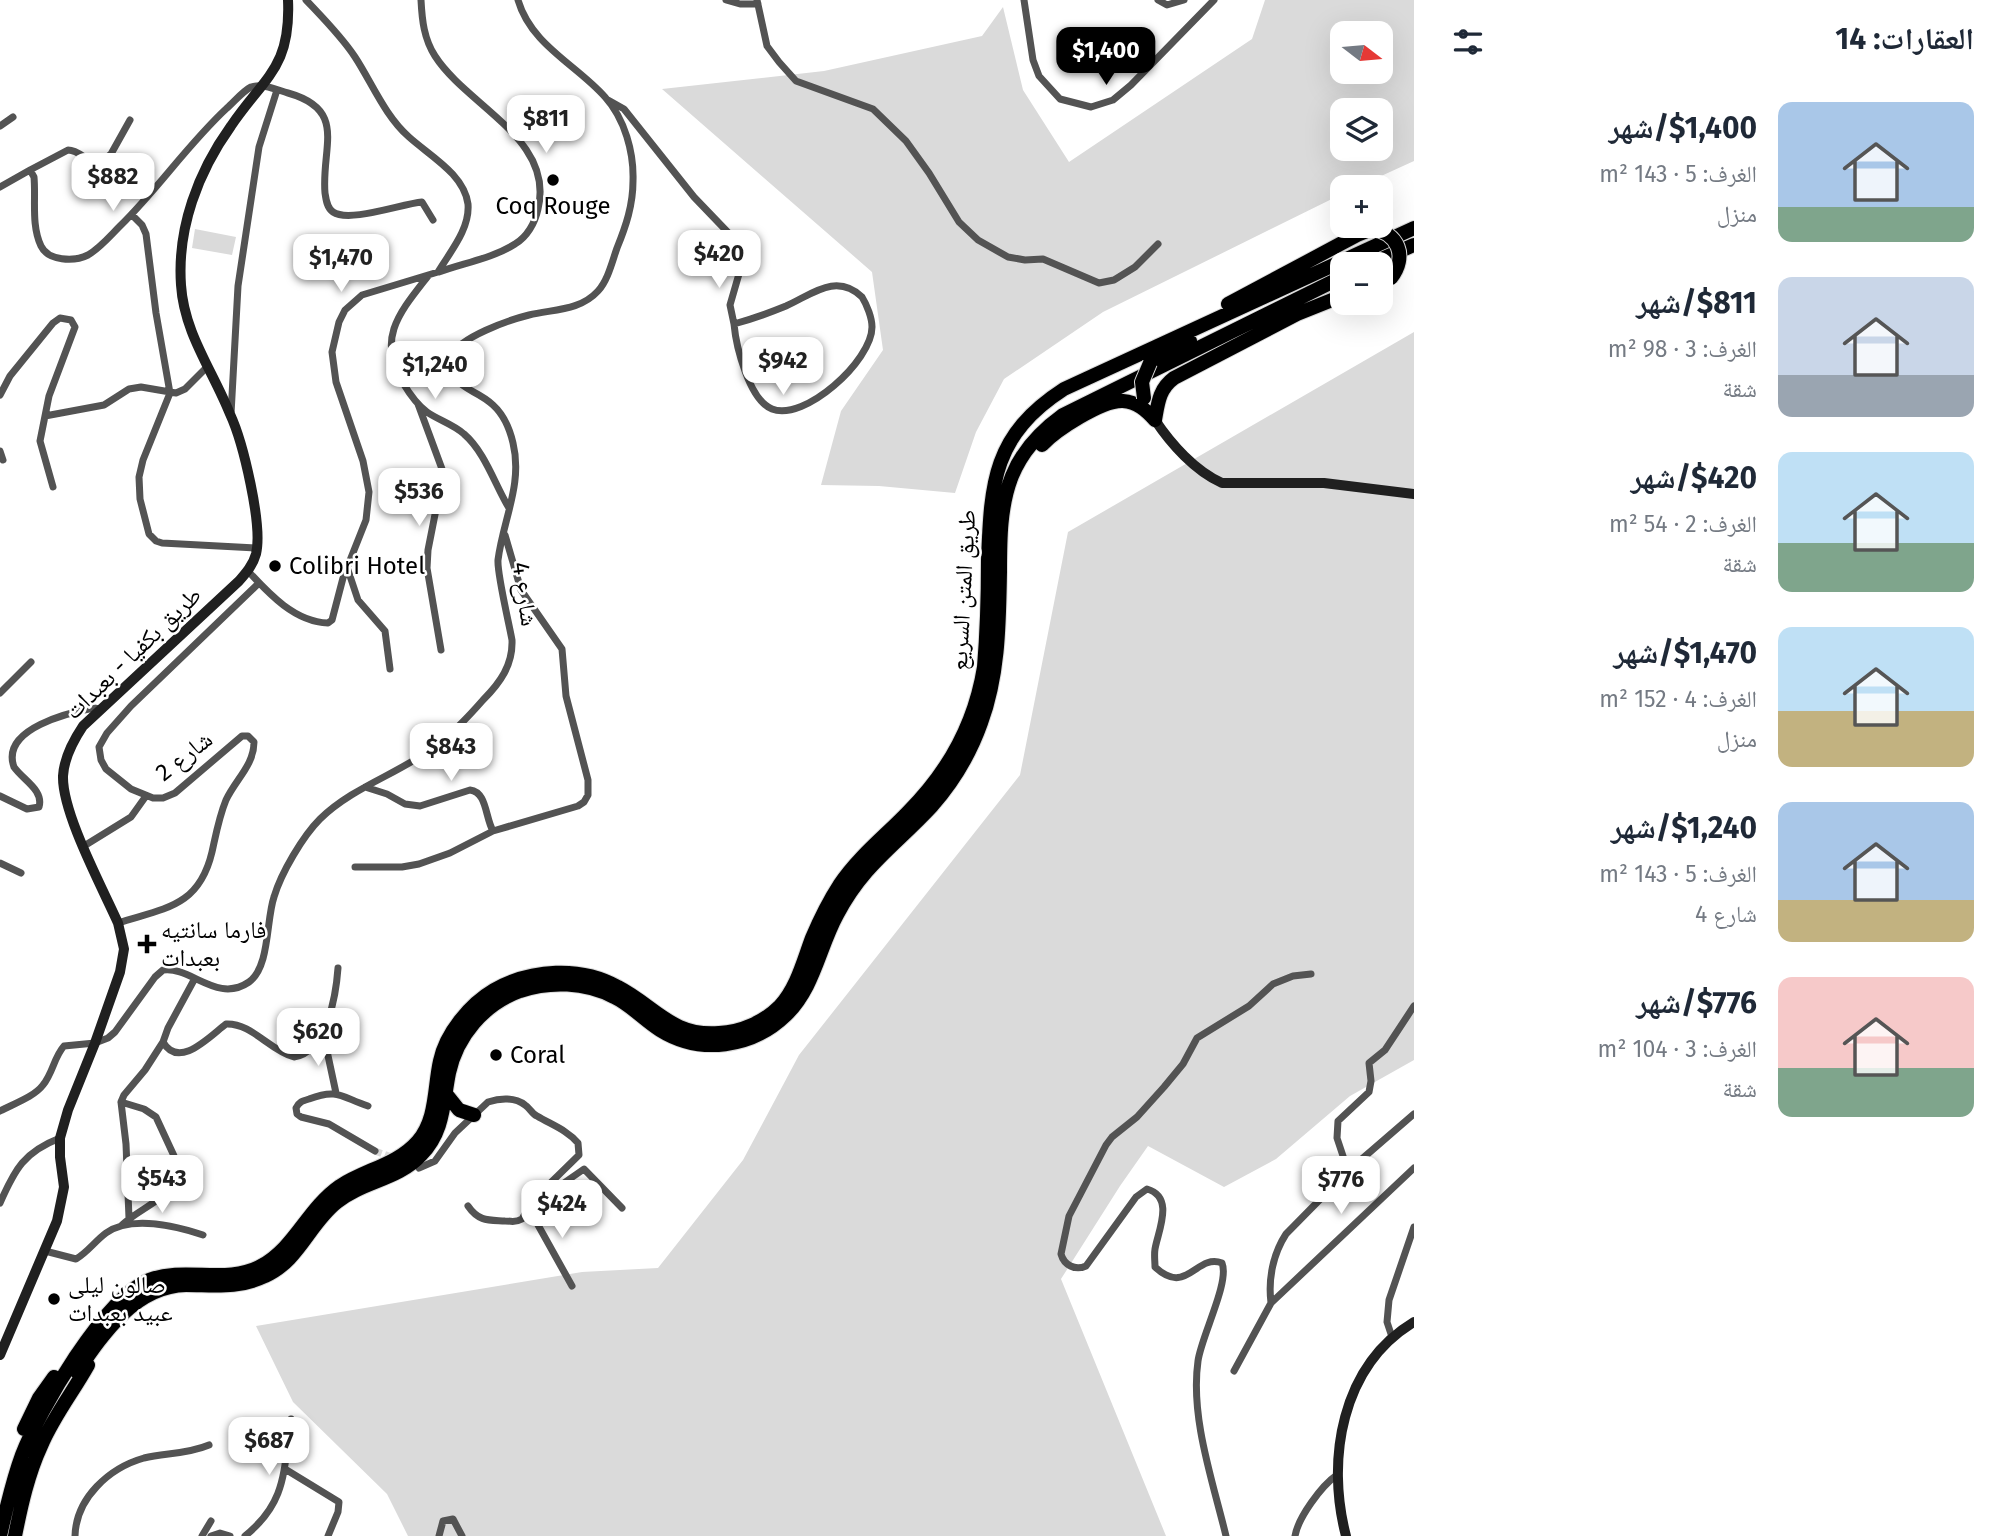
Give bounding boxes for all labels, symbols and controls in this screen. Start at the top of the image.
north arrow [1330,21,1393,84]
map controls [1330,21,1393,315]
text: العقارات: 14 [1835,21,1974,57]
icon: filters [1449,23,1487,61]
pin: $1,400 [1049,28,1163,87]
text: $1,400 [1072,36,1140,64]
pin: $811 [505,96,587,155]
button: layers [1330,98,1393,161]
text: $811 [523,104,569,132]
text: $1,400/شهر [1609,110,1757,146]
icon: home [1834,130,1918,214]
pin: $882 [72,154,154,213]
text: الغرف: 5 · 143 m² [1599,160,1757,188]
text: $882 [87,162,139,190]
marker: Coq Rouge [545,172,561,188]
button: + [1330,175,1393,238]
place label: Coq Rouge [495,192,611,220]
text: منزل [1717,200,1757,228]
pin: $420 [678,230,760,290]
pin: $1,470 [284,234,398,294]
text: $420 [694,239,744,267]
text: $1,470 [309,243,373,271]
button: − [1330,252,1393,315]
text: $811/شهر [1636,285,1757,321]
icon: home [1834,305,1918,389]
text: الغرف: 3 · 98 m² [1608,335,1757,363]
pin: $942 [742,338,824,397]
pin: $1,240 [378,342,492,401]
text: $942 [758,346,808,374]
text: $1,240 [402,350,468,378]
text: شقة [1723,375,1757,403]
text: $420/شهر [1631,460,1757,496]
pin: $536 [378,468,460,528]
text: $536 [394,477,444,505]
icon: home [1834,480,1918,564]
street label: طريق المتن السريع [945,509,982,671]
text: الغرف: 2 · 54 m² [1609,510,1757,538]
text: شقة [1723,550,1757,578]
place label: Colibri Hotel [289,552,425,580]
marker: Colibri Hotel [267,558,283,574]
street label: شارع 4 [506,560,543,628]
street label: طريق بكفيا - بعبدات [59,581,207,725]
text: $1,470/شهر [1613,635,1757,671]
icon: home [1834,655,1918,739]
text: الغرف: 4 · 152 m² [1599,685,1757,713]
pin: $843 [410,724,492,783]
street label: شارع 2 [150,725,218,787]
text: منزل [1717,725,1757,753]
text: $843 [426,732,476,760]
text: $1,240/شهر [1611,810,1757,846]
icon: home [1834,830,1918,914]
text: الغرف: 5 · 143 m² [1599,860,1757,888]
text: شارع 4 [1695,900,1757,928]
place label: فارما سانتيه بعبدات [161,916,266,972]
marker: فارما سانتيه بعبدات [139,936,155,952]
text: $776/شهر [1636,985,1757,1021]
icon: home [1834,1005,1918,1089]
pin: $620 [277,1009,359,1068]
text: $620 [293,1017,343,1045]
text: الغرف: 3 · 104 m² [1598,1035,1757,1063]
place label: Coral [510,1041,565,1069]
marker: Coral [488,1047,504,1063]
text: شقة [1723,1075,1757,1103]
pin: $543 [121,1156,203,1215]
pin: $776 [1300,1156,1382,1216]
text: $543 [137,1164,187,1192]
text: $776 [1318,1165,1364,1193]
pin: $424 [521,1180,603,1240]
text: $424 [537,1189,587,1217]
place label: صالون ليلى عبيد بعبدات [68,1271,173,1327]
marker: صالون ليلى عبيد بعبدات [46,1291,62,1307]
pin: $687 [228,1418,310,1477]
text: $687 [244,1426,294,1454]

